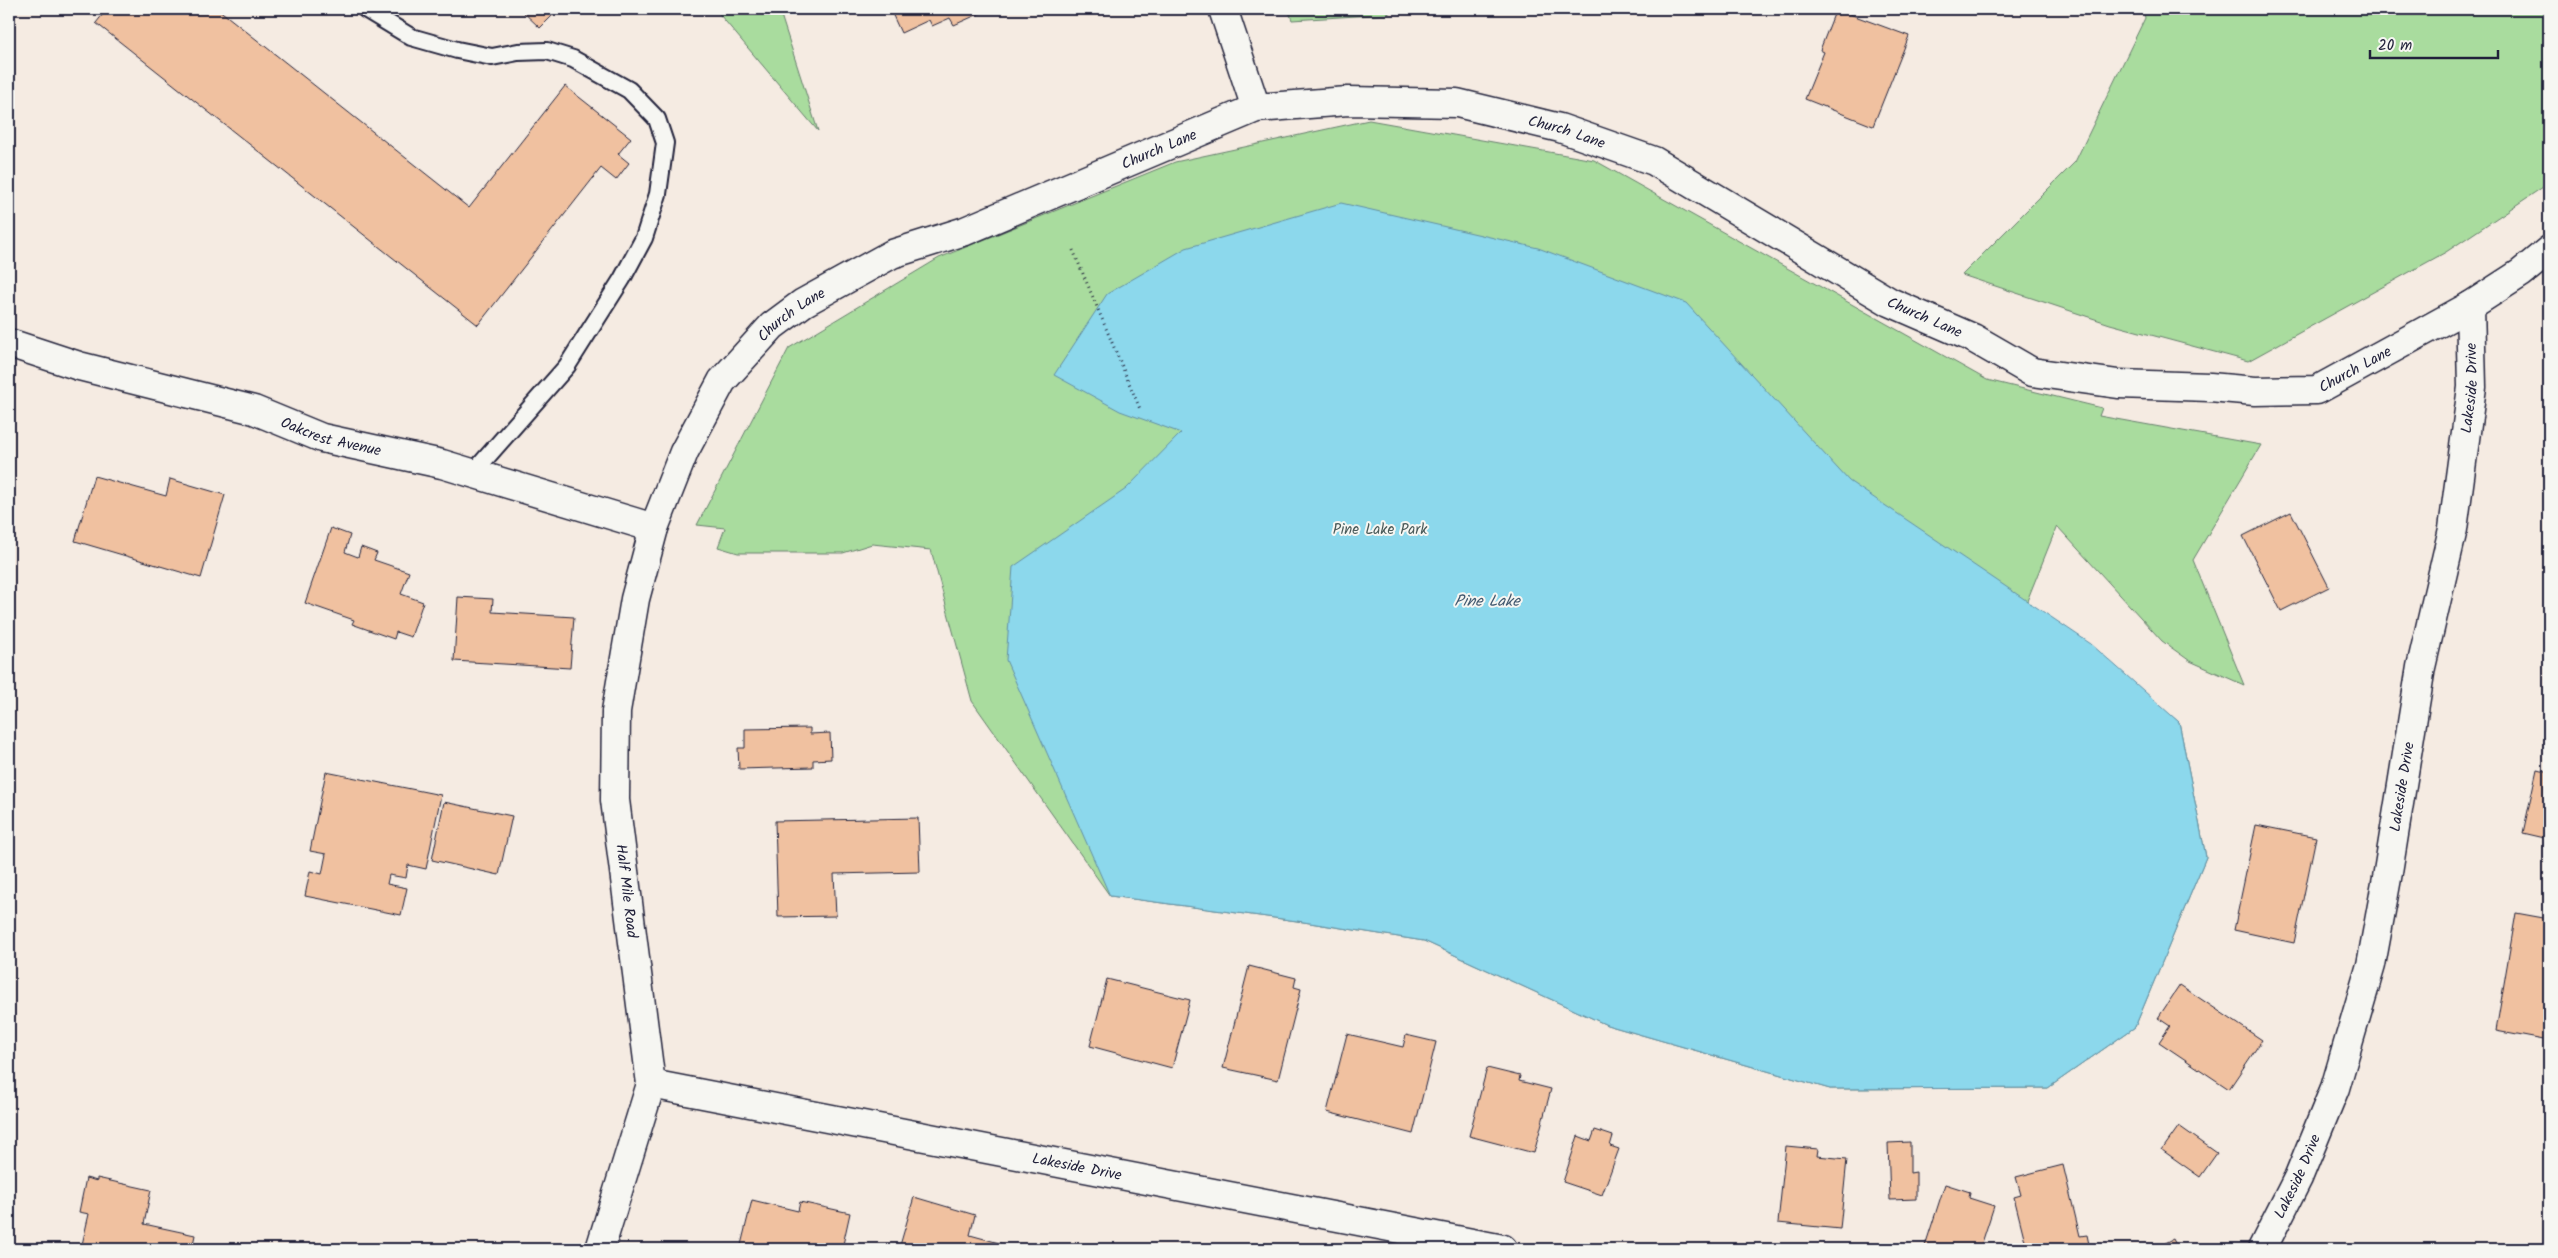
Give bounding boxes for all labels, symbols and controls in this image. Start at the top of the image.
scale bar [2370,28,2498,60]
text: 20 m [2378,34,2412,58]
street label: Church Lane [1525,110,1609,156]
street label: Church Lane [1118,123,1201,177]
street label: Church Lane [752,282,830,348]
street label: Church Lane [1883,291,1966,345]
street label: Church Lane [2315,340,2396,400]
street label: Lakeside Drive [2455,342,2485,435]
street label: Oakcrest Avenue [277,411,384,464]
park label: Pine Lake Park [1333,518,1428,542]
water label: Pine Lake [1454,589,1522,614]
street label: Lakeside Drive [2384,740,2422,834]
street label: Half Mile Road [608,843,644,940]
street label: Lakeside Drive [2268,1130,2328,1223]
street label: Lakeside Drive [1030,1147,1124,1188]

